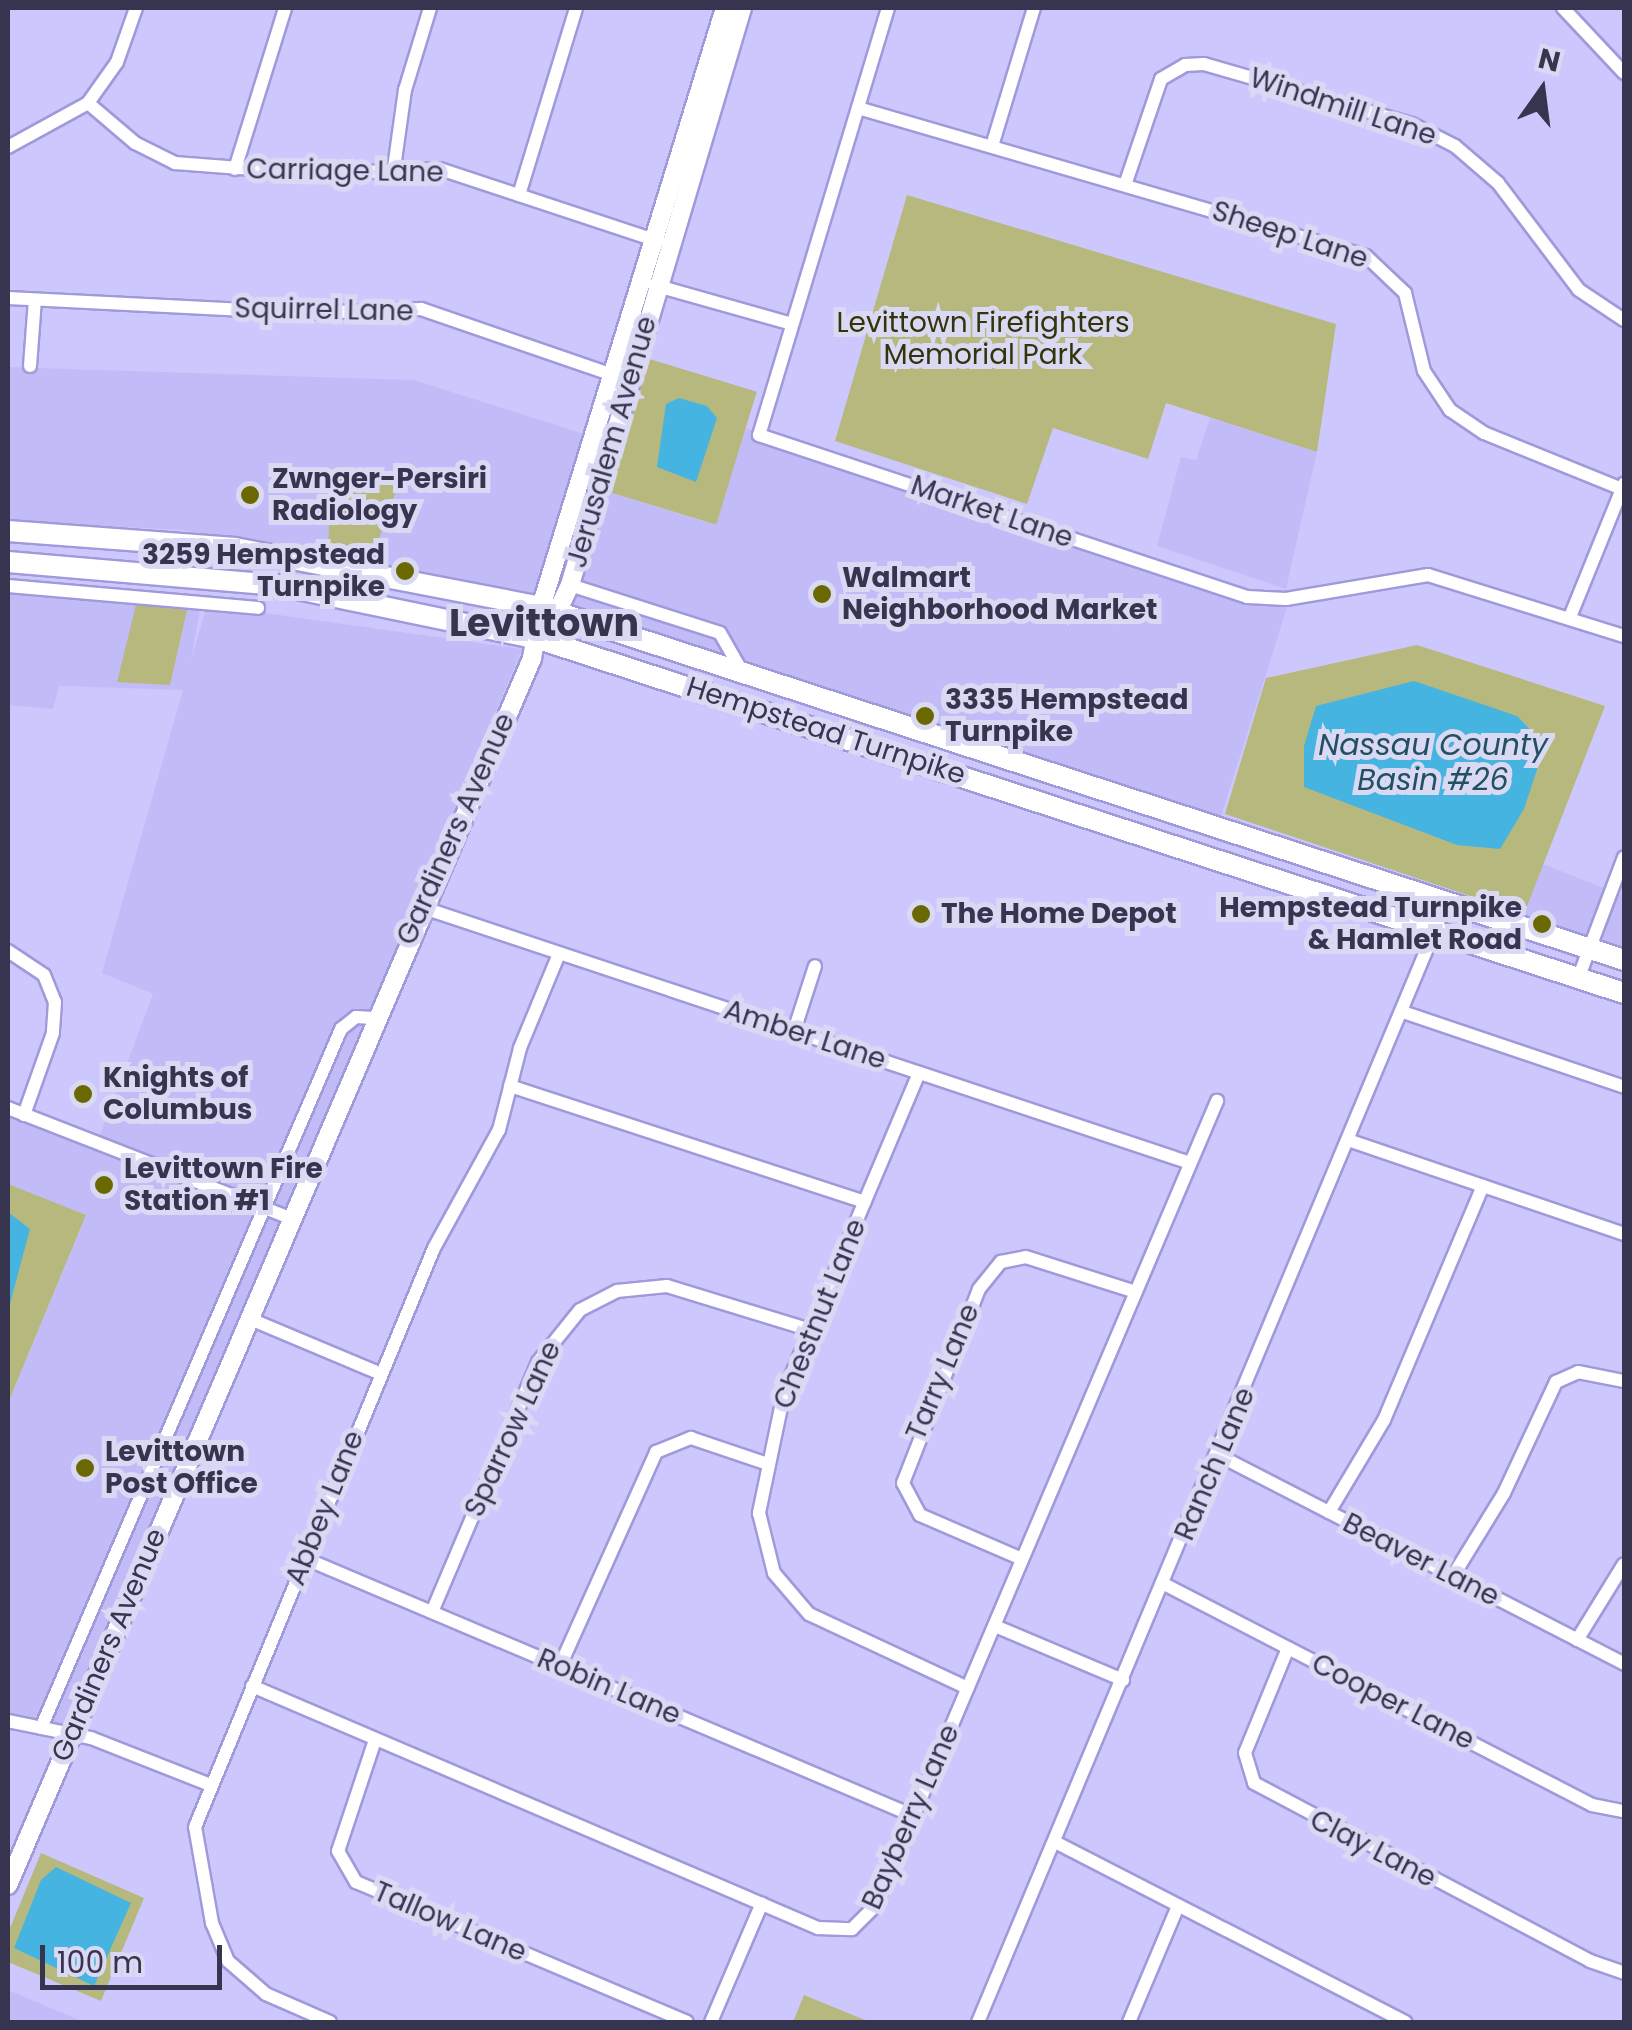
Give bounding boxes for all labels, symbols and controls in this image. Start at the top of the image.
text: N [1534,39,1564,82]
north arrow [1492,40,1592,140]
street label: Windmill Lane [1245,61,1441,153]
street label: Carriage Lane [246,152,444,190]
street label: Sheep Lane [1208,194,1372,276]
street label: Squirrel Lane [234,292,414,328]
park label: Levittown Firefighters Memorial Park [836,306,1130,372]
street label: Jerusalem Avenue [560,312,664,572]
place label: Zwnger-Persiri Radiology [272,462,487,528]
street label: Market Lane [907,469,1077,555]
marker: Zwnger-Persiri Radiology [237,482,263,508]
place label: 3259 Hempstead Turnpike [142,538,385,604]
marker: 3259 Hempstead Turnpike [394,560,416,582]
place label: Walmart Neighborhood Market [842,561,1157,627]
marker: Walmart Neighborhood Market [811,583,833,605]
district label: Levittown [449,600,639,646]
street label: Hempstead Turnpike [682,670,970,792]
place label: 3335 Hempstead Turnpike [945,683,1189,749]
marker: 3335 Hempstead Turnpike [914,705,936,727]
street label: Gardiners Avenue [390,708,522,950]
water label: Nassau County Basin #26 [1318,727,1548,798]
place label: Hempstead Turnpike & Hamlet Road [1219,891,1522,957]
place label: The Home Depot [941,897,1177,931]
marker: The Home Depot [910,903,932,925]
marker: Hempstead Turnpike & Hamlet Road [1531,913,1553,935]
street label: Amber Lane [720,993,890,1077]
place label: Knights of Columbus [103,1061,252,1127]
marker: Knights of Columbus [72,1083,94,1105]
place label: Levittown Fire Station #1 [124,1152,323,1218]
marker: Levittown Fire Station #1 [93,1174,115,1196]
street label: Chestnut Lane [767,1214,873,1414]
street label: Tarry Lane [899,1299,987,1445]
street label: Sparrow Lane [458,1336,568,1522]
street label: Ranch Lane [1168,1383,1262,1545]
street label: Abbey Lane [279,1426,371,1590]
place label: Levittown Post Office [105,1435,258,1501]
marker: Levittown Post Office [74,1457,96,1479]
street label: Beaver Lane [1337,1506,1505,1614]
street label: Gardiners Avenue [45,1523,173,1767]
street label: Robin Lane [532,1642,686,1732]
street label: Cooper Lane [1306,1647,1480,1757]
street label: Bayberry Lane [855,1719,967,1915]
street label: Clay Lane [1304,1803,1442,1895]
street label: Tallow Lane [369,1875,531,1969]
scale bar [45,1925,228,1987]
text: 100 m [57,1941,143,1984]

